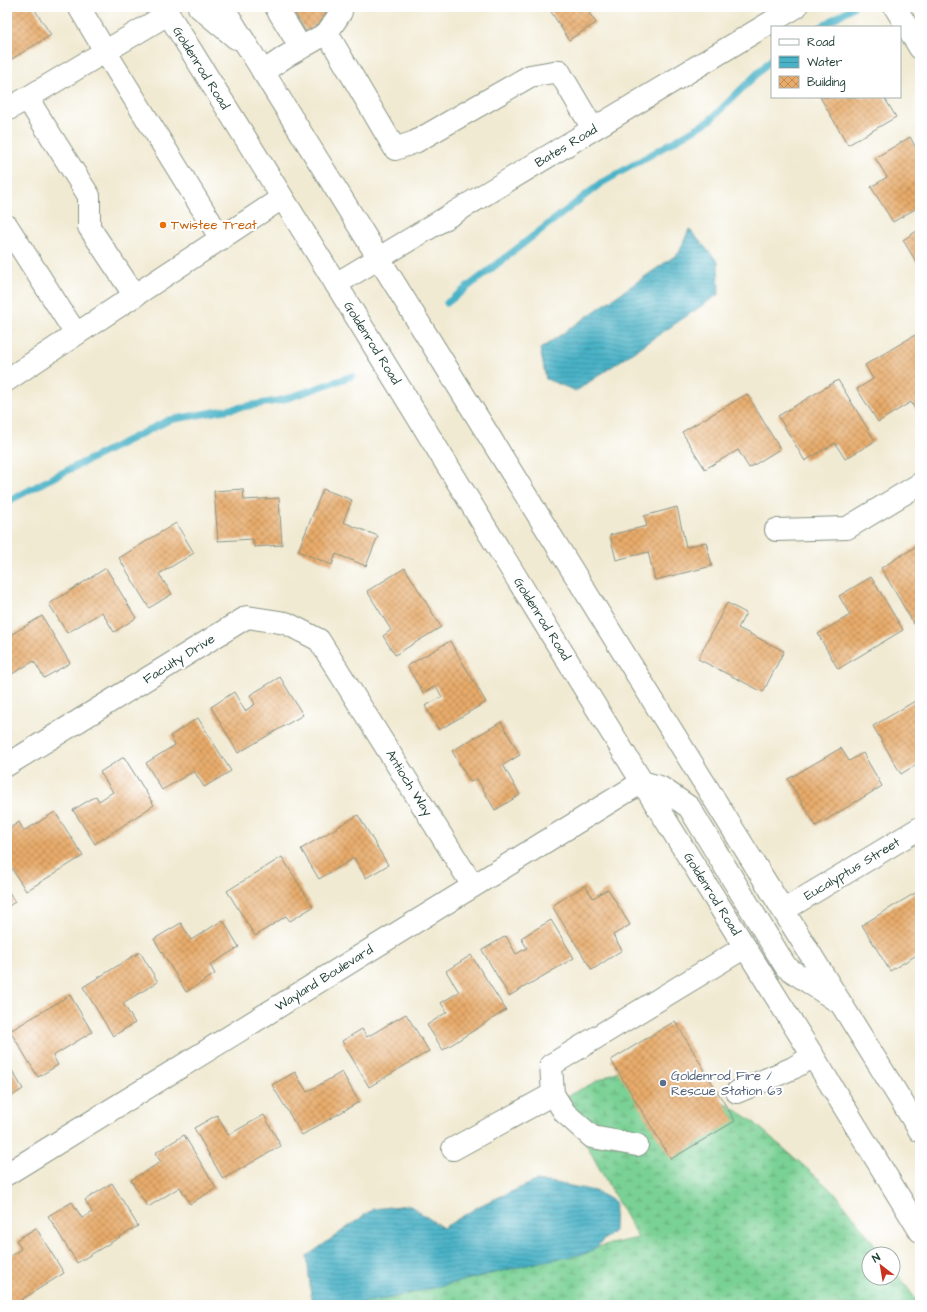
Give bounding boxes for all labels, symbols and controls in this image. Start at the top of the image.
street label: Goldenrod Road [168,23,234,113]
legend [771,26,901,98]
text: Road [807,34,835,51]
text: Water [807,54,843,71]
text: Building [807,74,845,92]
street label: Bates Road [531,120,601,172]
place label: Twistee Treat [171,216,258,234]
marker: Twistee Treat [158,220,168,230]
street label: Goldenrod Road [339,298,405,388]
street label: Goldenrod Road [509,574,575,664]
street label: Faculty Drive [140,630,219,689]
street label: Antioch Way [381,746,437,820]
street label: Eucalyptus Street [801,833,905,906]
street label: Goldenrod Road [679,849,745,939]
street label: Wayland Boulevard [272,940,377,1016]
place label: Goldenrod Fire / Rescue Station 63 [671,1067,783,1100]
marker: Goldenrod Fire / Rescue Station 63 [658,1078,668,1088]
north arrow [861,1246,901,1286]
text: N [869,1250,883,1266]

